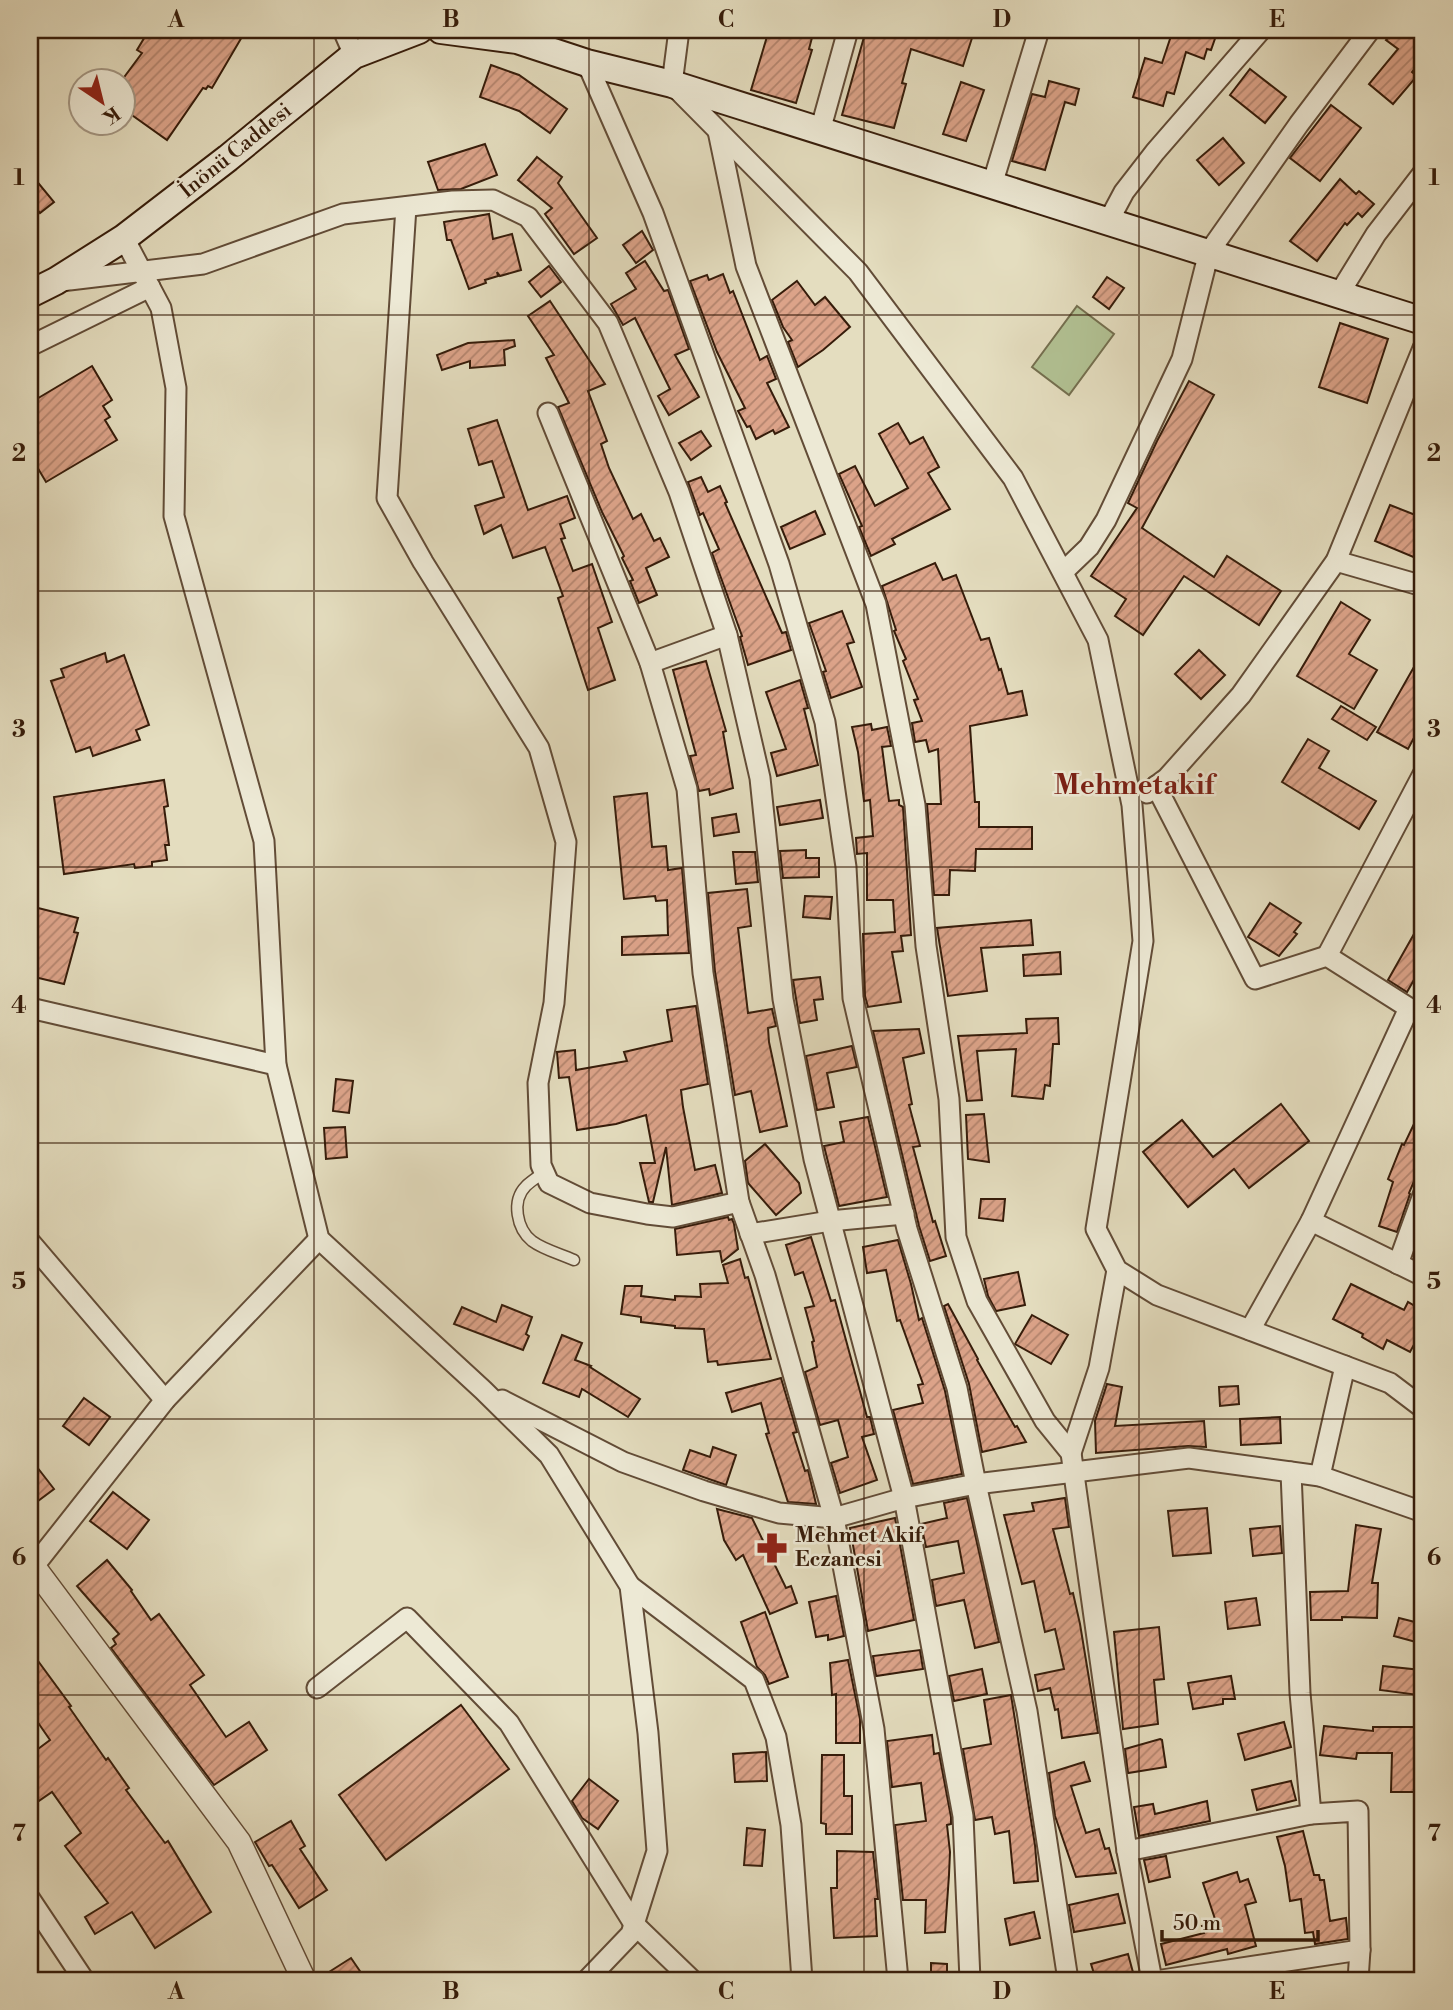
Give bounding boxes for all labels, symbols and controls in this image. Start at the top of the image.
text: A [167,6,185,34]
text: B [442,6,460,34]
text: C [718,6,734,34]
text: D [993,6,1011,34]
text: E [1269,6,1285,34]
north arrow [66,66,136,136]
street label: İnönü Caddesi [173,96,297,204]
text: K [98,101,124,130]
text: 1 [13,164,25,192]
text: 1 [1428,164,1440,192]
text: 2 [12,440,26,468]
text: 2 [1427,440,1441,468]
text: 3 [12,716,26,744]
text: 3 [1427,716,1441,744]
district label: Mehmetakif [1054,768,1218,803]
text: 4 [11,992,27,1020]
text: 4 [1426,992,1442,1020]
text: 5 [12,1268,26,1296]
text: 5 [1427,1268,1441,1296]
place label: Mehmet Akif Eczanesi [795,1523,925,1573]
pharmacy icon: Mehmet Akif Eczanesi [755,1531,789,1565]
text: 6 [12,1544,26,1572]
text: 6 [1427,1544,1441,1572]
text: 7 [12,1820,26,1848]
text: 7 [1427,1820,1441,1848]
scale bar [1162,1898,1318,1942]
text: 50 m [1173,1911,1221,1937]
text: A [167,1978,185,2006]
text: B [442,1978,460,2006]
text: C [718,1978,734,2006]
text: D [993,1978,1011,2006]
text: E [1269,1978,1285,2006]

